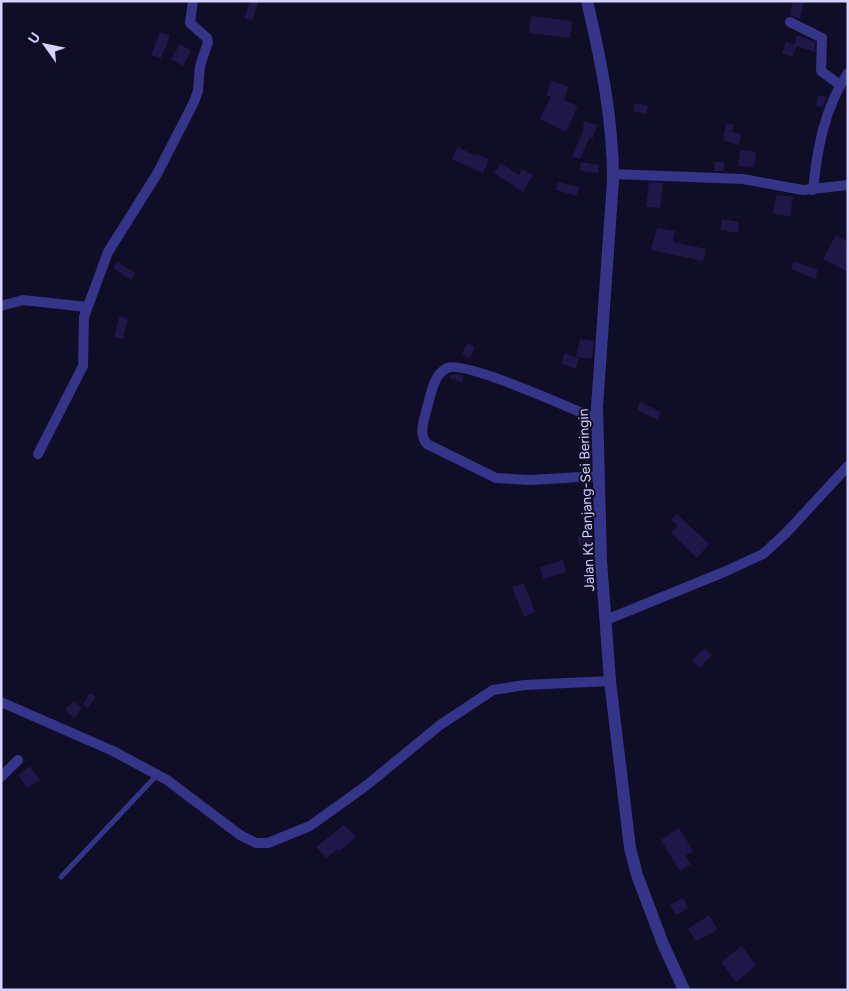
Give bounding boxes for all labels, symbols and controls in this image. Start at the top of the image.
north arrow [20,20,70,70]
text: U [25,29,44,47]
street label: Jalan Kt Panjang-Sei Beringin [575,408,598,592]

